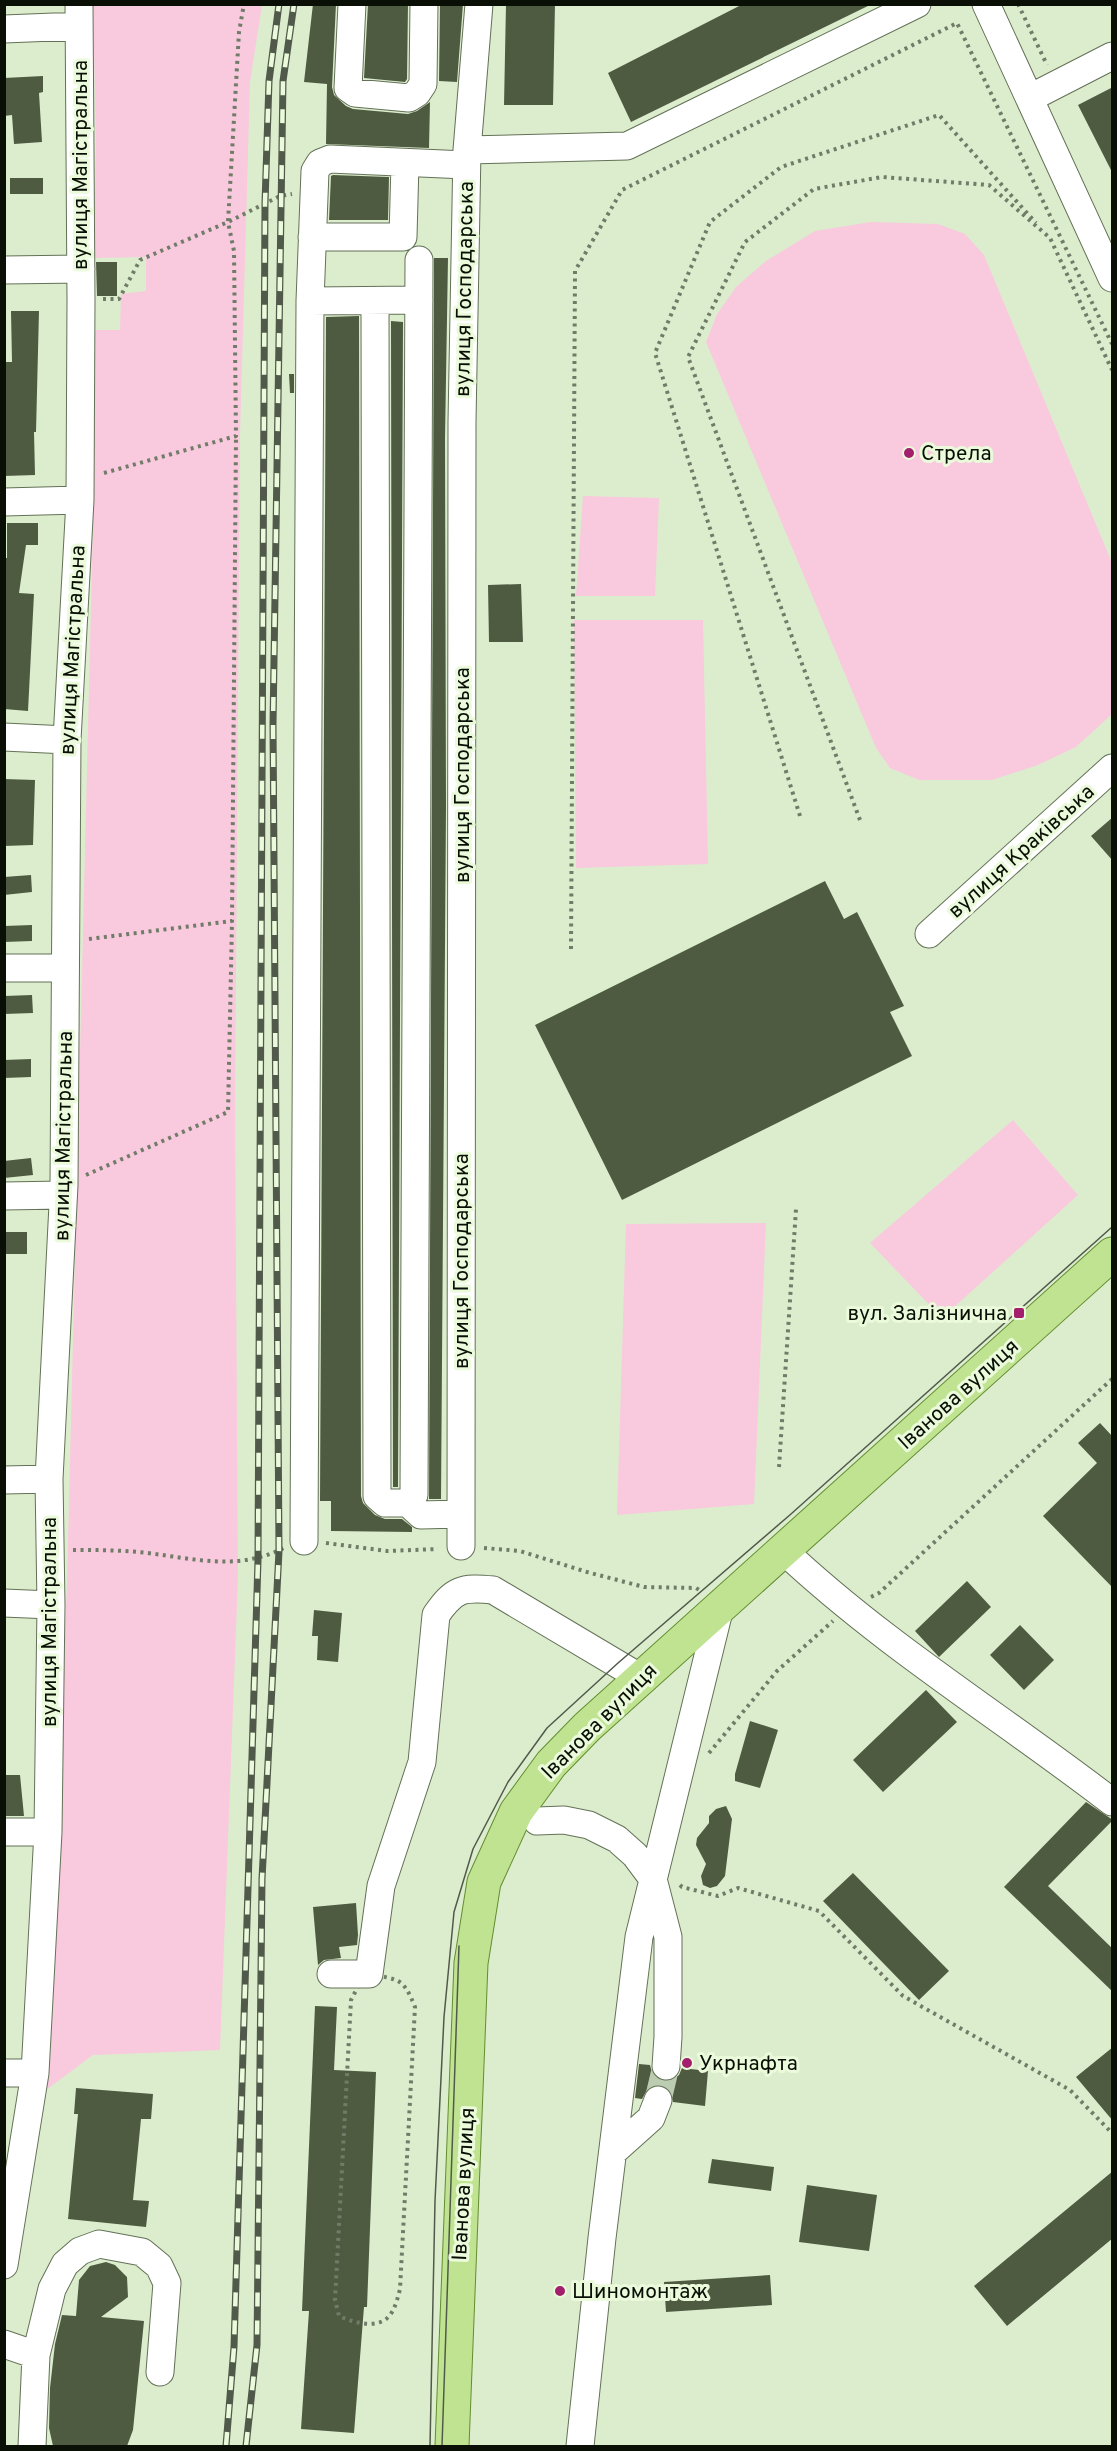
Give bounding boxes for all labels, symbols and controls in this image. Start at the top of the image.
street label: вулиця Магістральна [68,60,95,270]
street label: вулиця Господарська [450,181,481,397]
place label: Стрела [921,441,991,468]
marker: Стрела [902,446,916,460]
street label: вулиця Магістральна [55,544,92,756]
street label: вулиця Господарська [450,667,477,883]
street label: вулиця Краківська [943,779,1101,925]
street label: вулиця Магістральна [49,1031,80,1241]
street label: вулиця Господарська [449,1153,476,1369]
place label: вул. Залізнична [847,1301,1007,1328]
marker: вул. Залізнична [1012,1306,1026,1320]
street label: Іванова вулиця [893,1334,1025,1456]
street label: вулиця Магістральна [37,1517,64,1727]
street label: Іванова вулиця [536,1658,664,1786]
place label: Укрнафта [699,2051,798,2078]
marker: Укрнафта [680,2056,694,2070]
street label: Іванова вулиця [447,2107,482,2261]
place label: Шиномонтаж [572,2279,708,2306]
marker: Шиномонтаж [553,2284,567,2298]

